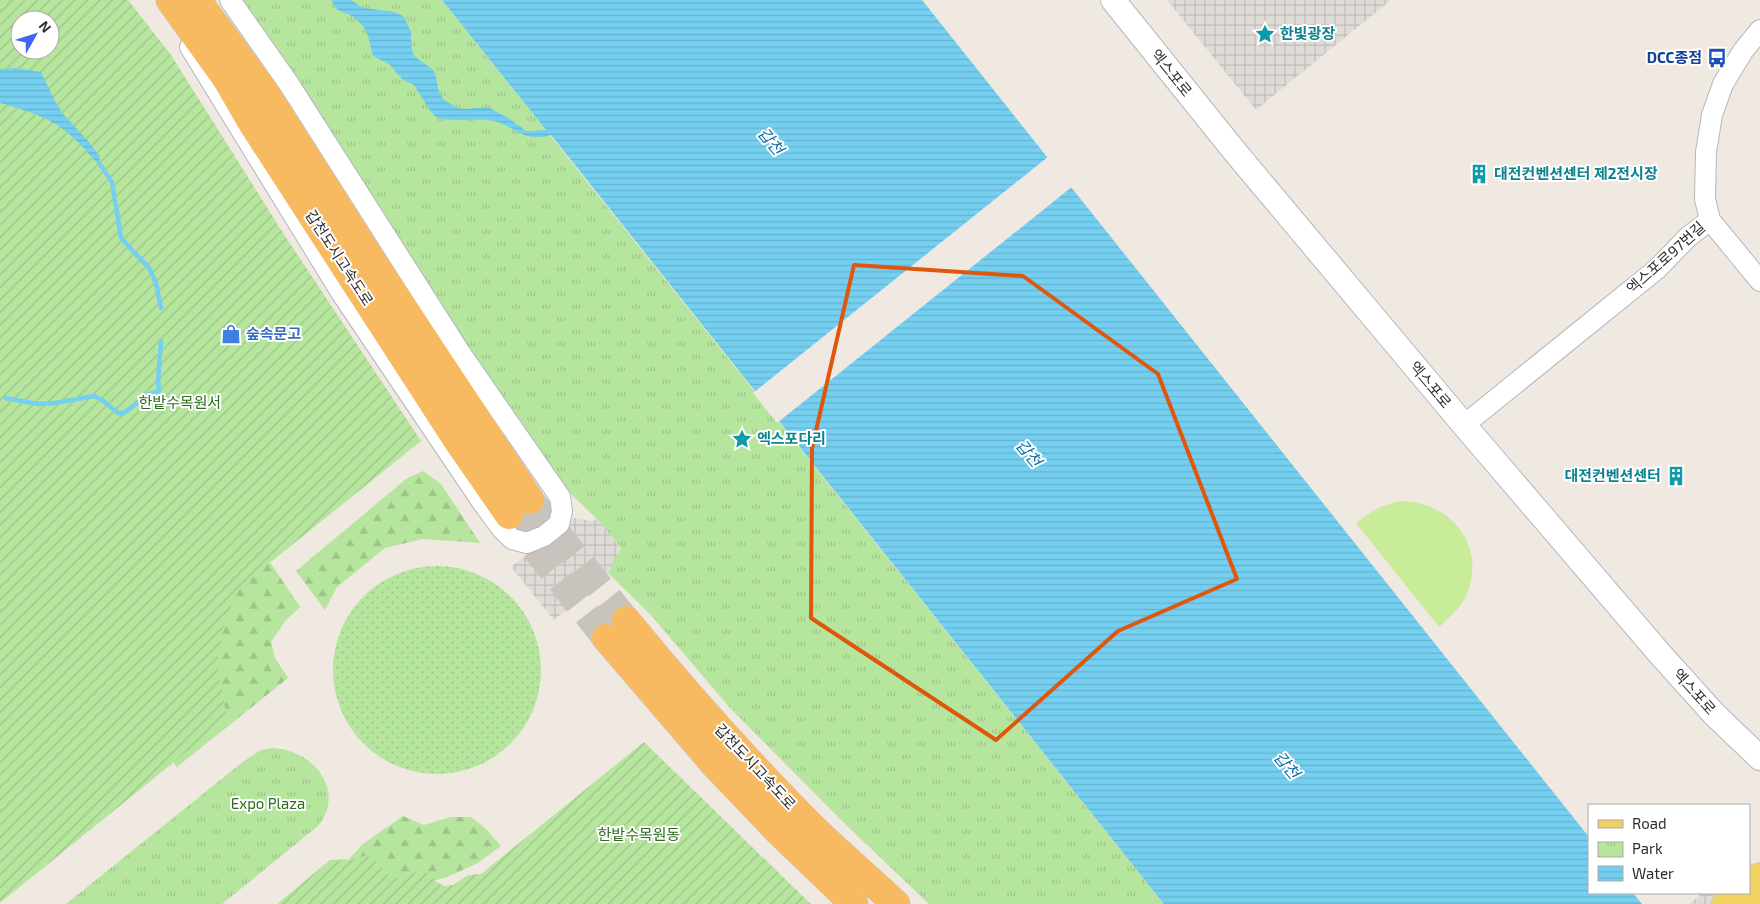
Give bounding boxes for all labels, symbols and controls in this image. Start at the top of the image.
north arrow [10,10,60,60]
text: N [36,17,55,36]
place icon: 한빛광장 [1254,23,1276,45]
place label: 한빛광장 [1280,24,1335,42]
street label: 엑스포로 [1147,45,1196,99]
bus stop icon: DCC종점 [1706,47,1728,69]
place label: DCC종점 [1647,48,1702,66]
water label: 갑천 [755,123,790,160]
building icon: 대전컨벤션센터 제2전시장 [1468,163,1490,185]
place label: 대전컨벤션센터 제2전시장 [1494,164,1658,182]
street label: 갑천도시고속도로 [302,206,377,309]
street label: 엑스포로97번길 [1622,217,1708,297]
shop icon: 숲속문고 [220,323,242,345]
place label: 숲속문고 [246,324,301,342]
street label: 엑스포로 [1406,357,1455,411]
park label: 한밭수목원서 [139,393,221,411]
place icon: 엑스포다리 [731,428,753,450]
place label: 엑스포다리 [757,429,826,447]
water label: 갑천 [1013,435,1048,472]
building icon: 대전컨벤션센터 [1665,465,1687,487]
place label: 대전컨벤션센터 [1564,466,1661,484]
street label: 엑스포로 [1670,665,1720,718]
street label: 갑천도시고속도로 [712,720,800,813]
water label: 갑천 [1271,747,1306,784]
park label: Expo Plaza [231,794,305,812]
legend [1588,804,1750,894]
text: Road [1632,814,1667,832]
park label: 한밭수목원동 [598,825,680,843]
text: Park [1632,839,1663,857]
text: Water [1632,864,1674,882]

